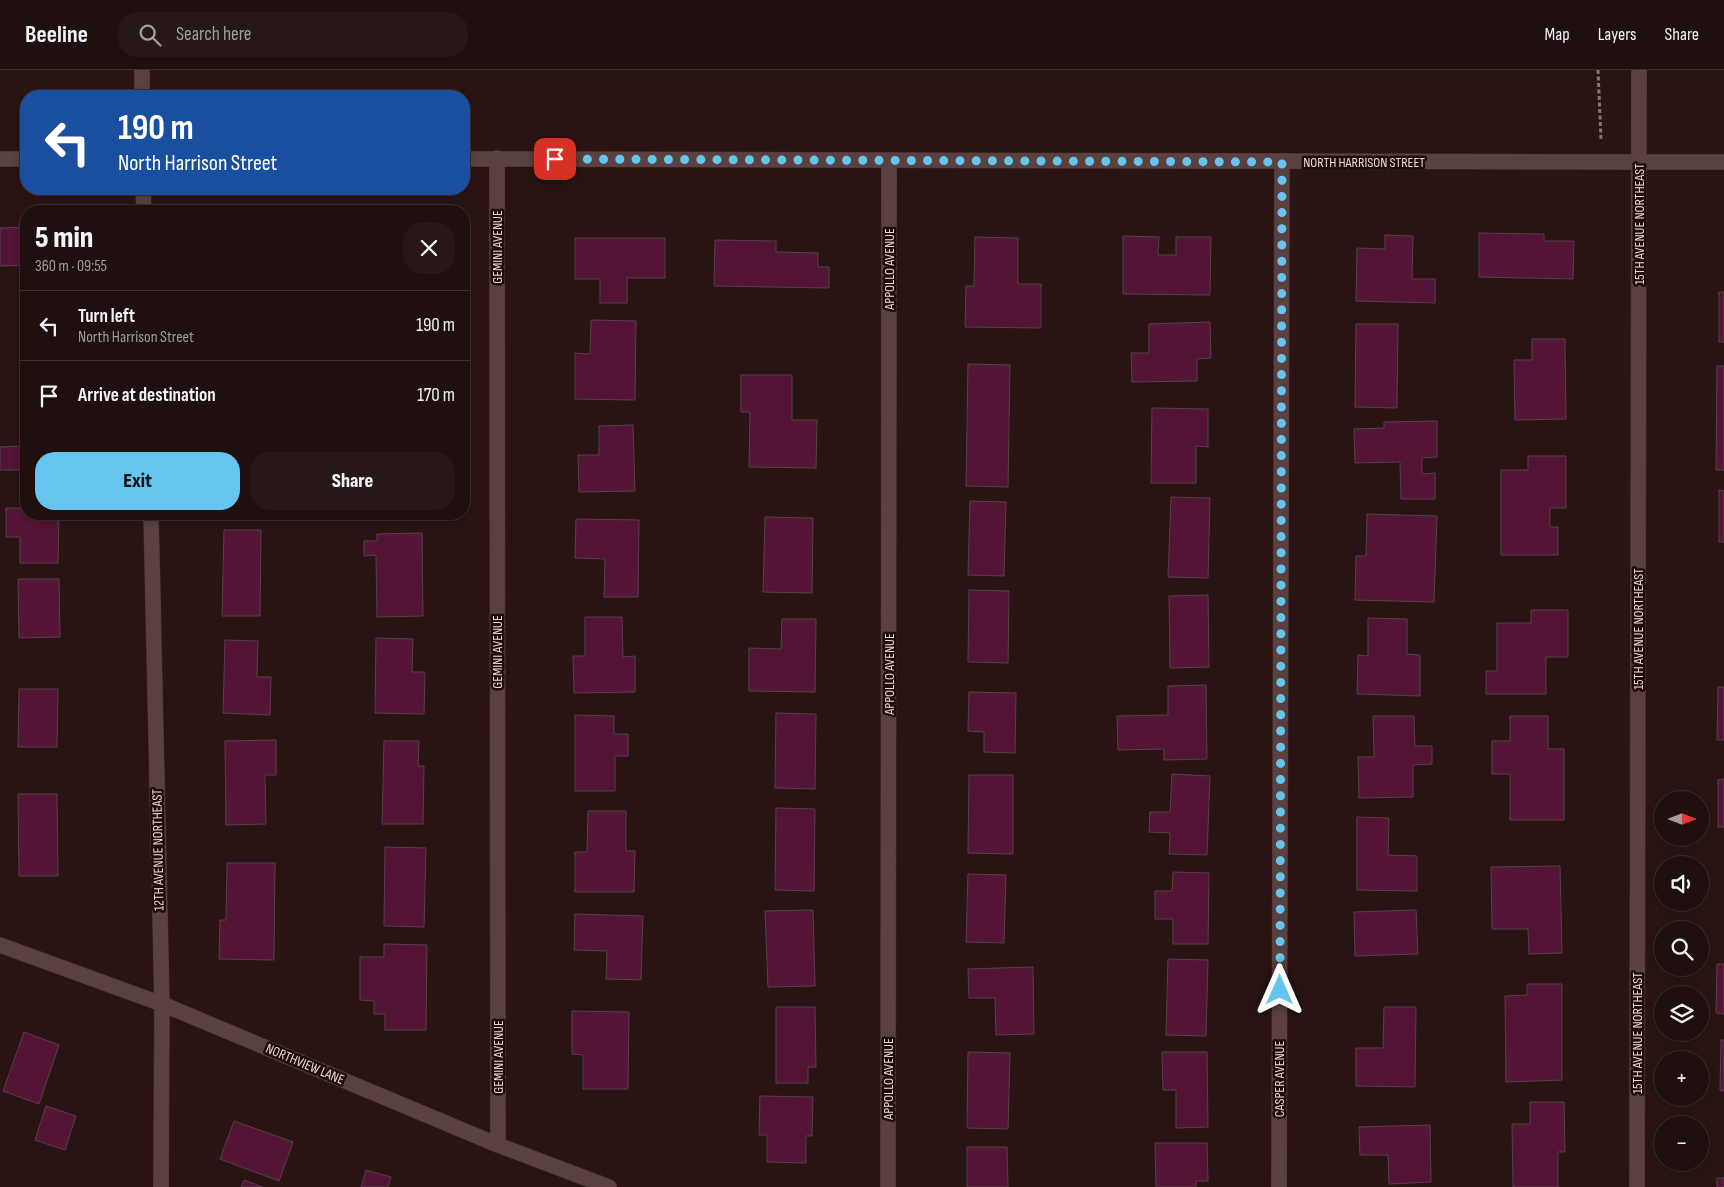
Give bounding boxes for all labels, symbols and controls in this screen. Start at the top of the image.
search box [118,12,468,57]
text: Beeline [25,20,88,49]
icon: search [136,21,164,49]
text: Search here [176,23,251,46]
text: Map [1545,24,1570,45]
text: Layers [1598,24,1637,45]
text: Share [1665,24,1699,45]
text: 190 m [118,107,194,150]
icon: left [35,110,100,175]
pin [534,138,576,180]
icon: arrive [541,145,569,173]
text: North Harrison Street [118,150,277,177]
street label: NORTH HARRISON STREET [1303,154,1425,171]
street label: 15TH AVENUE NORTHEAST [1631,163,1648,285]
street label: GEMINI AVENUE [489,210,506,284]
text: 5 min [35,220,93,256]
button: close [403,222,455,274]
street label: APPOLLO AVENUE [881,228,898,311]
text: 360 m · 09:55 [35,257,107,276]
text: Turn left [78,305,135,328]
icon: left [35,312,63,340]
text: 190 m [416,314,455,337]
text: North Harrison Street [78,328,194,347]
icon: arrive [35,382,63,410]
text: Arrive at destination [78,384,216,407]
text: 170 m [417,384,455,407]
button: Exit [35,452,240,510]
button: Share [250,452,455,510]
street label: 15TH AVENUE NORTHEAST [1630,568,1647,690]
street label: GEMINI AVENUE [489,615,506,689]
street label: APPOLLO AVENUE [881,633,898,716]
street label: 12TH AVENUE NORTHEAST [148,789,168,911]
north arrow [1654,791,1709,846]
map controls [1654,791,1709,1171]
button: sound [1654,856,1709,911]
button: search [1654,921,1709,976]
position arrow [1253,963,1305,1015]
street label: 15TH AVENUE NORTHEAST [1629,972,1646,1094]
button: layers [1654,986,1709,1041]
street label: GEMINI AVENUE [490,1020,507,1094]
street label: APPOLLO AVENUE [880,1038,897,1121]
street label: NORTHVIEW LANE [263,1040,347,1088]
street label: CASPER AVENUE [1271,1040,1288,1117]
button: + [1654,1051,1709,1106]
button: − [1654,1116,1709,1171]

